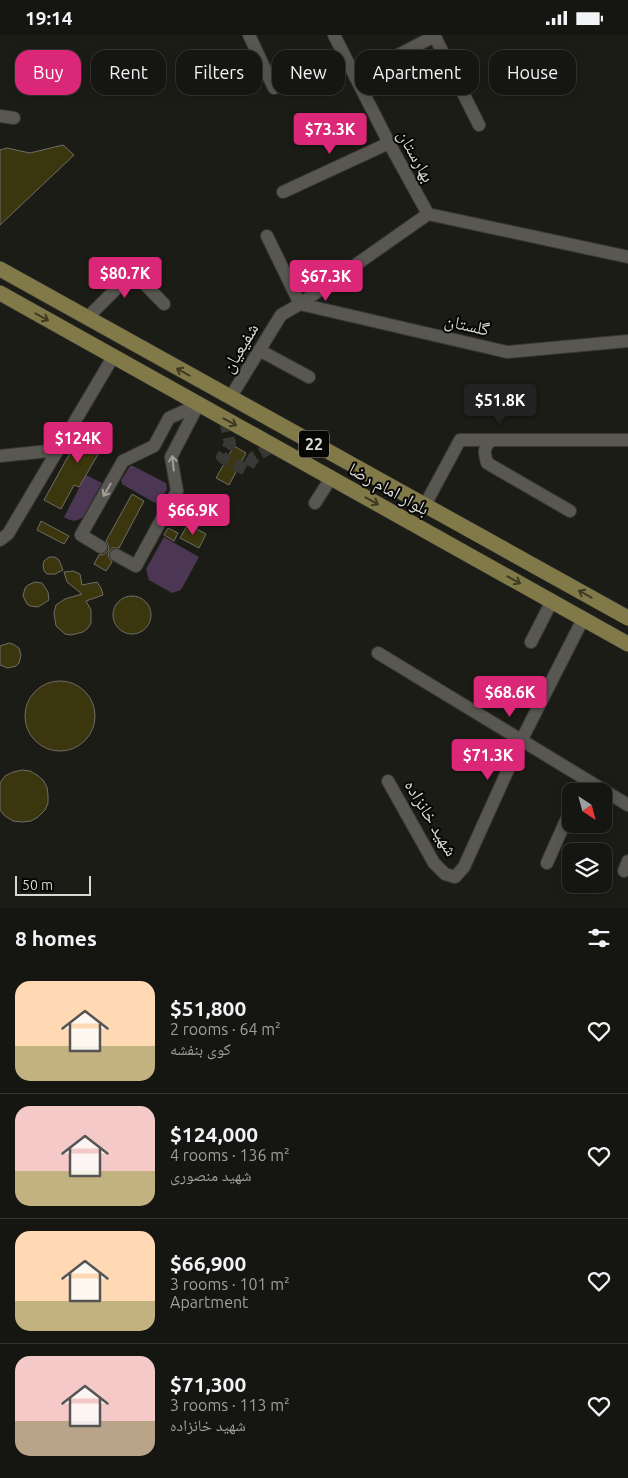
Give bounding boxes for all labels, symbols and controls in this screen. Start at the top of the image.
text: 19:14 [25,7,73,29]
chip: Buy [15,50,81,95]
chip: Rent [91,50,166,95]
chip: Filters [176,50,262,95]
chip: New [272,50,345,95]
chip: Apartment [355,50,479,95]
chip: House [489,50,576,95]
pin: $73.3K [289,113,371,155]
text: $73.3K [305,120,355,138]
street label: بهارستان [393,126,439,186]
pin: $80.7K [84,257,166,299]
pin: $67.3K [285,259,367,302]
text: $80.7K [100,264,150,282]
text: $67.3K [301,267,351,285]
street label: گلستان [442,309,492,341]
one-way arrow [35,312,50,322]
street label: شفیعیان [217,319,263,377]
one-way arrow [176,366,191,376]
pin: $51.8K [459,383,541,426]
text: $51.8K [475,391,525,409]
one-way arrow [222,418,237,427]
pin: $124K [43,421,113,464]
text: $124K [55,429,101,447]
road number: 22 [299,431,329,457]
one-way arrow [168,456,178,472]
street label: بلوار امام رضا [344,458,433,521]
one-way arrow [101,482,111,496]
pin: $66.9K [152,493,234,536]
one-way arrow [365,496,380,506]
text: $66.9K [168,501,218,519]
one-way arrow [506,576,521,585]
one-way arrow [579,589,593,599]
pin: $68.6K [469,675,551,718]
text: $68.6K [485,683,535,701]
pin: $71.3K [447,739,529,781]
text: $71.3K [463,746,513,764]
street label: شهید خانزاده [400,776,462,860]
north arrow [562,783,612,833]
map controls [562,783,612,893]
button: layers [562,843,612,893]
scale bar [15,873,91,896]
text: 50 m [22,877,53,893]
icon: filters [585,924,613,952]
text: 8 homes [15,926,97,950]
text: $51,800 [170,996,246,1020]
icon: home [55,1001,115,1061]
icon: heart [585,1017,613,1045]
text: 2 rooms · 64 m² [170,1020,281,1038]
text: کوی بنفشه [170,1040,231,1058]
text: $124,000 [170,1122,258,1146]
icon: home [55,1126,115,1186]
icon: heart [585,1142,613,1170]
text: 4 rooms · 136 m² [170,1146,290,1164]
text: شهید منصوری [170,1166,252,1184]
icon: home [55,1251,115,1311]
text: $66,900 [170,1251,246,1275]
icon: heart [585,1267,613,1295]
text: 3 rooms · 101 m² [170,1275,290,1293]
text: Apartment [170,1293,248,1311]
text: $71,300 [170,1372,246,1396]
icon: home [55,1376,115,1436]
icon: heart [585,1392,613,1420]
text: 3 rooms · 113 m² [170,1396,290,1414]
text: شهید خانزاده [170,1416,246,1434]

